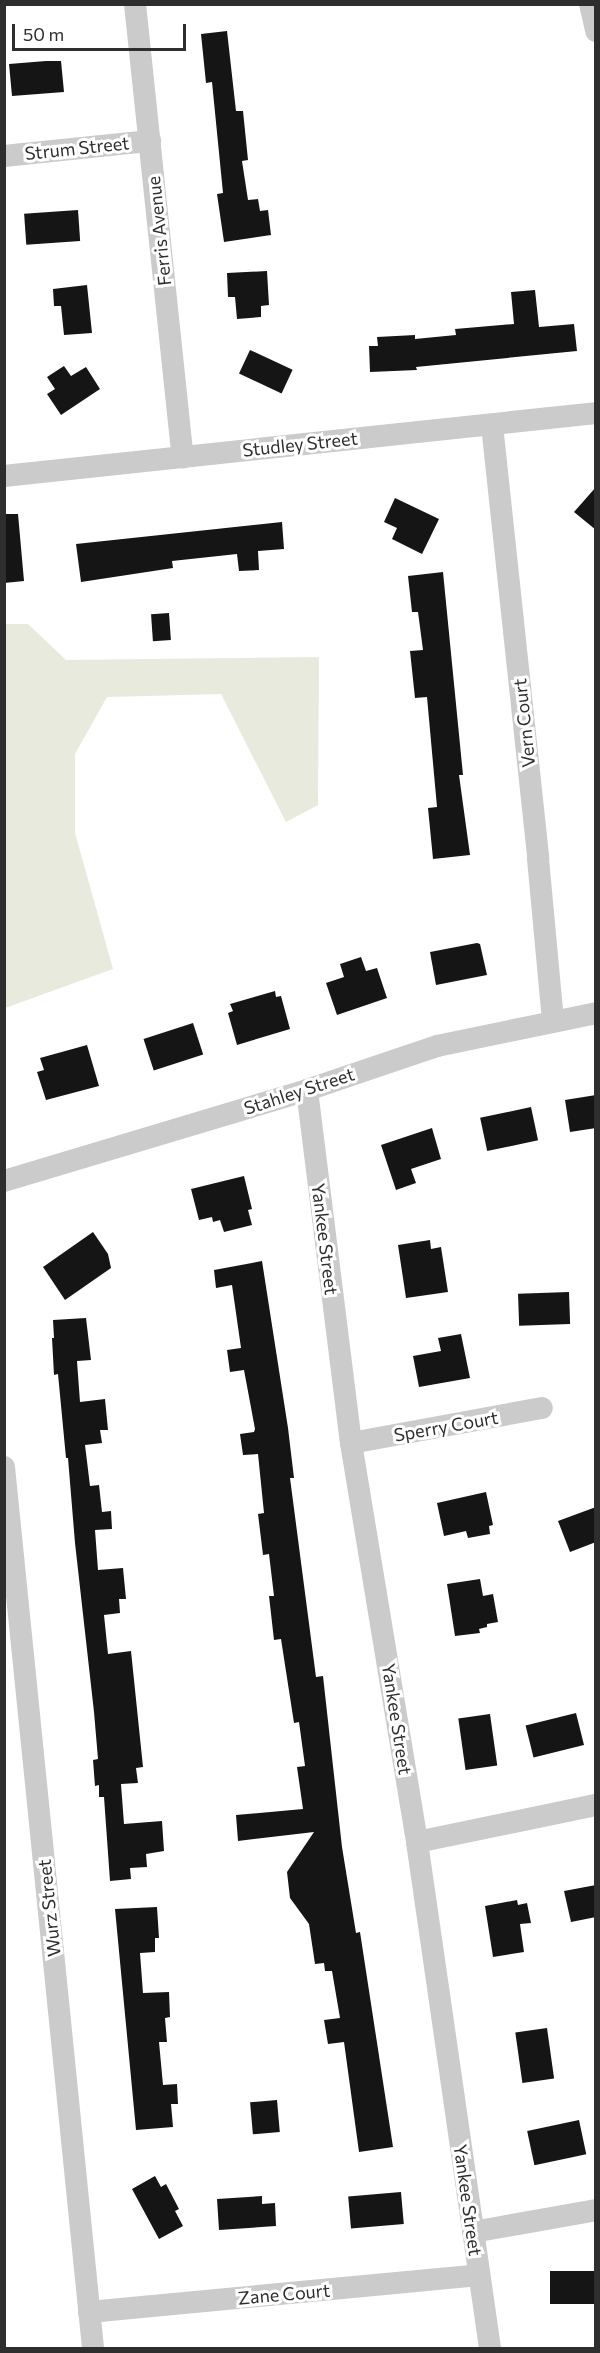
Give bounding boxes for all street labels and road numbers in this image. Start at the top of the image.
street label: Strum Street [24,132,130,164]
street label: Ferris Avenue [143,175,175,287]
street label: Studley Street [241,427,359,461]
street label: Vern Court [509,677,539,769]
street label: Stahley Street [241,1063,357,1119]
street label: Yankee Street [307,1182,343,1296]
street label: Sperry Court [392,1406,500,1446]
street label: Yankee Street [378,1662,416,1776]
street label: Wurz Street [33,1858,65,1958]
street label: Yankee Street [449,2143,487,2257]
street label: Zane Court [237,2279,331,2309]

